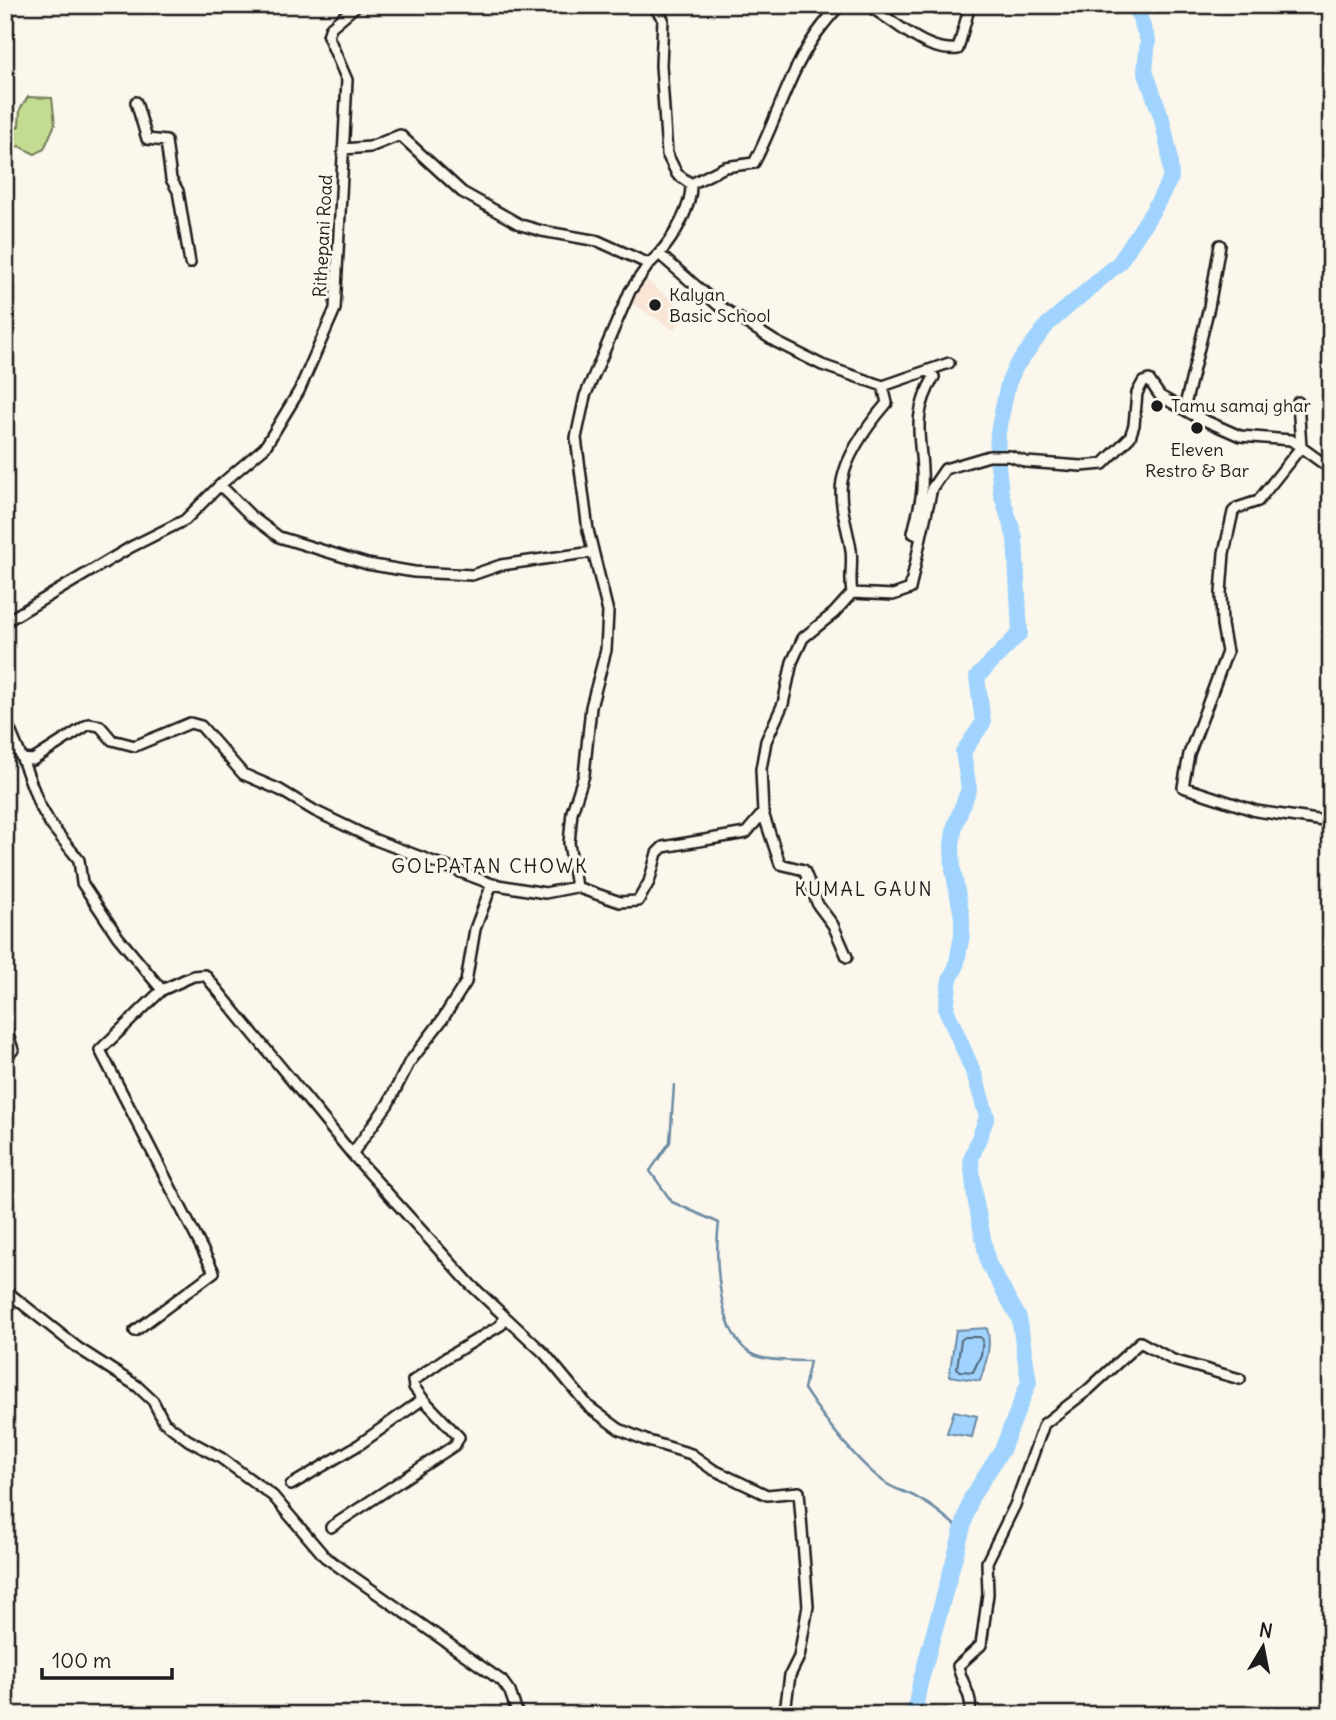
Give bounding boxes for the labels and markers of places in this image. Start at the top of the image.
place label: Kalyan Basic School [669,283,771,327]
marker: Kalyan Basic School [647,297,663,313]
place label: Tamu samaj ghar [1171,394,1312,417]
marker: Tamu samaj ghar [1149,398,1165,414]
marker: Eleven Restro & Bar [1189,420,1205,436]
place label: Eleven Restro & Bar [1145,438,1250,482]

